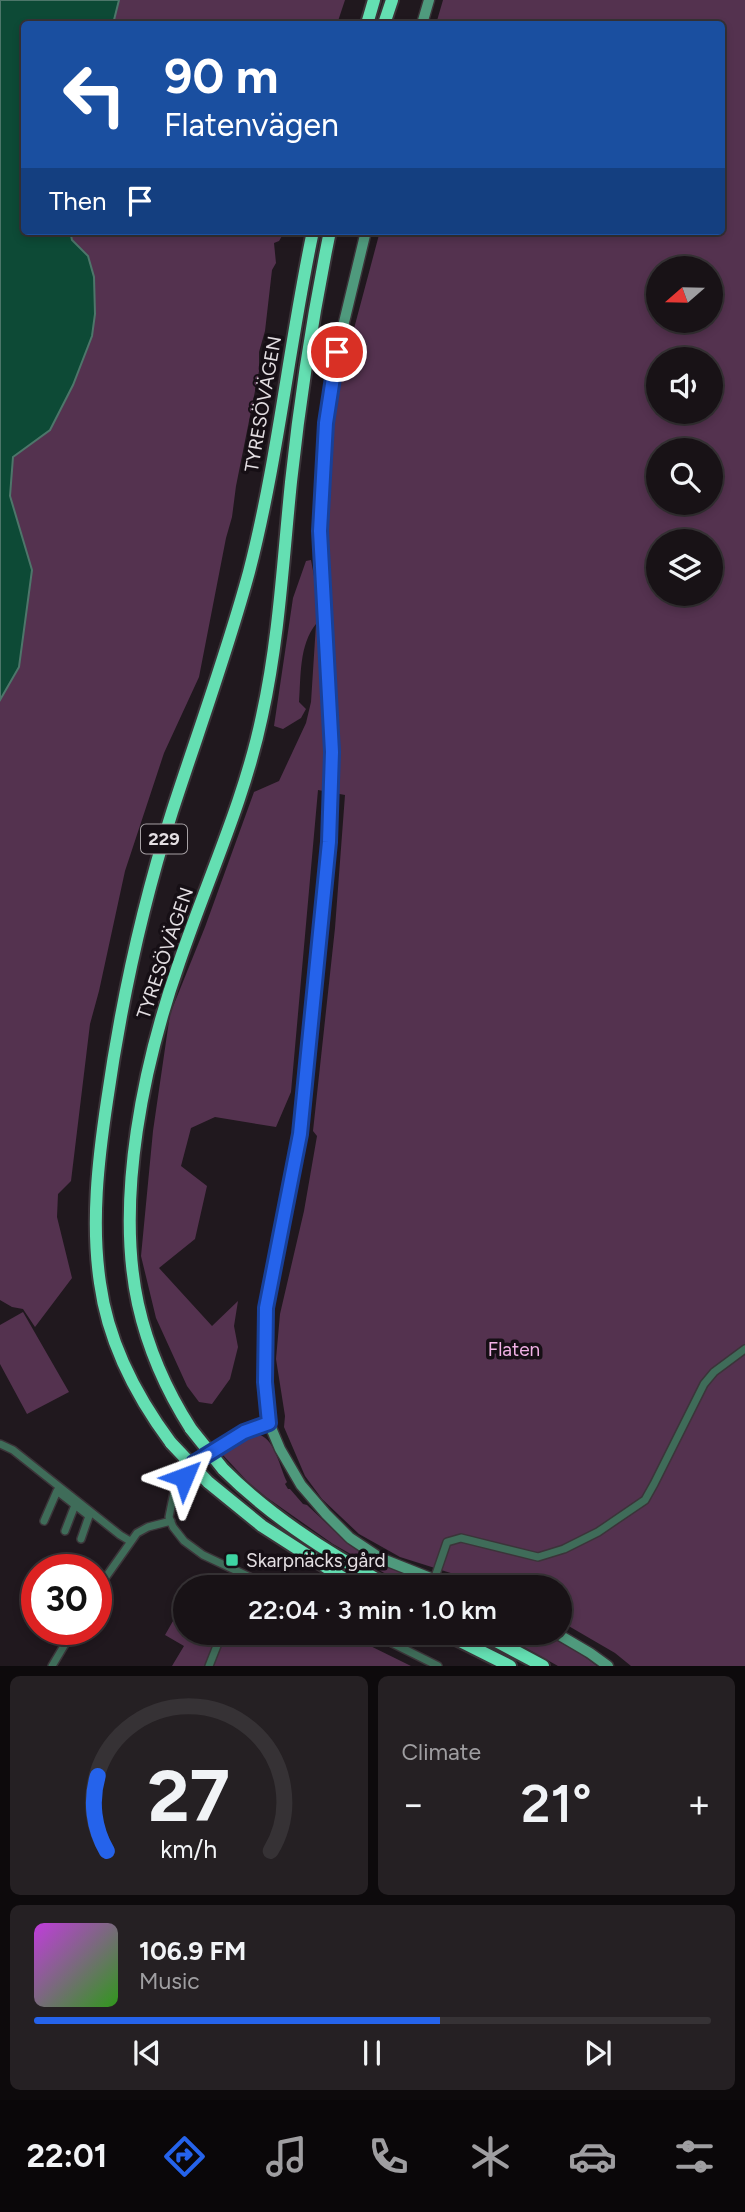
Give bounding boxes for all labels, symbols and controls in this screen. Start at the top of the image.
text: 90 m [164,46,279,105]
icon: left [49,49,140,140]
text: Flatenvägen [164,106,339,144]
icon: arrive [121,182,159,220]
text: Then [49,185,107,217]
north arrow [646,256,723,332]
map controls [646,256,723,606]
pin [307,322,367,382]
icon: arrive [318,333,356,371]
street label: TYRESÖVÄGEN [240,334,286,474]
button: sound [646,347,723,424]
button: search [646,438,723,515]
button: layers [646,529,723,606]
road number: 229 [141,824,187,854]
street label: TYRESÖVÄGEN [132,884,198,1022]
park label: Flaten [488,1338,540,1361]
position arrow [147,1440,221,1514]
place label: Skarpnäcks gård [246,1549,386,1572]
marker: Skarpnäcks gård [224,1552,240,1568]
speed limit sign: 30 [21,1554,112,1645]
text: 22:04 · 3 min · 1.0 km [248,1594,497,1626]
text: Climate [402,1738,481,1766]
text: 27 [147,1753,230,1840]
text: 21° [521,1773,592,1835]
text: − [402,1781,425,1827]
text: + [687,1781,711,1827]
text: km/h [160,1834,217,1864]
text: 106.9 FM [139,1935,246,1967]
text: Music [139,1967,200,1995]
icon: previous [128,2034,166,2072]
icon: pause [353,2034,391,2072]
icon: next [579,2034,617,2072]
icon: directions [160,2132,209,2181]
icon: music [262,2132,311,2181]
icon: phone [364,2132,413,2181]
icon: climate [466,2132,515,2181]
icon: car [568,2132,617,2181]
icon: filters [670,2132,719,2181]
text: 22:01 [26,2137,107,2175]

